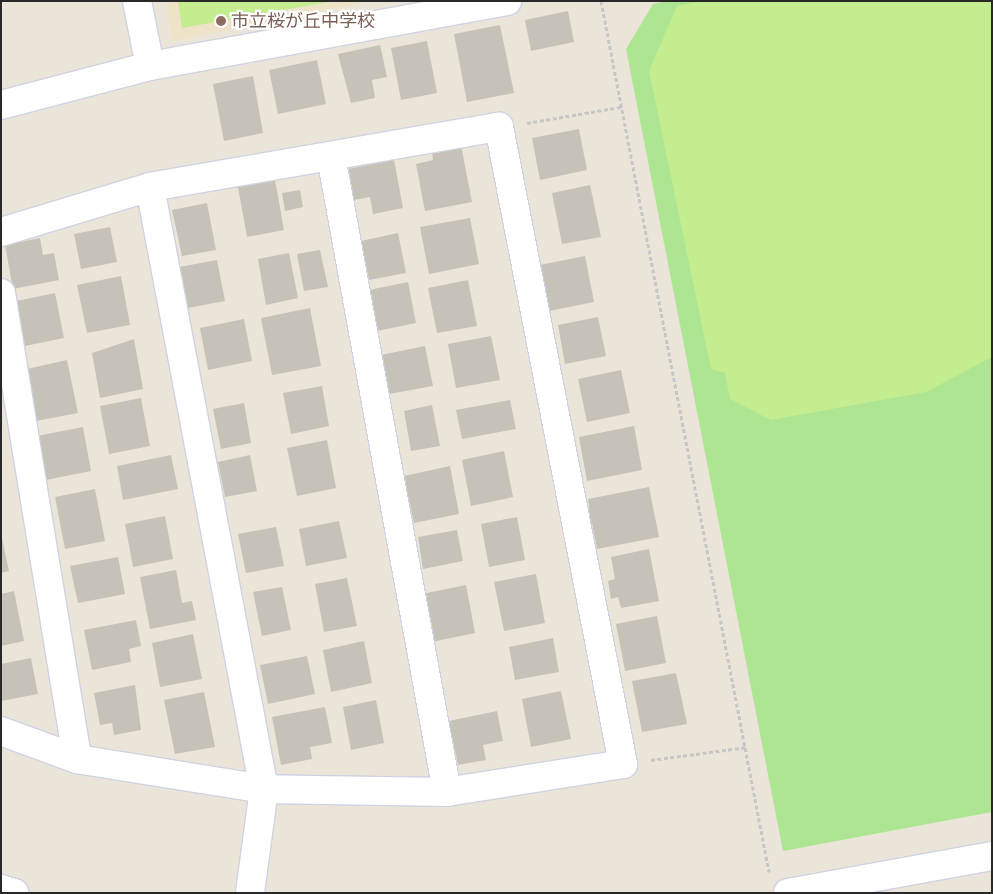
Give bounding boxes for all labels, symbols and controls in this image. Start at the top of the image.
place label: 市立桜が丘中学校 [231,10,375,32]
marker: 市立桜が丘中学校 [215,15,227,27]

